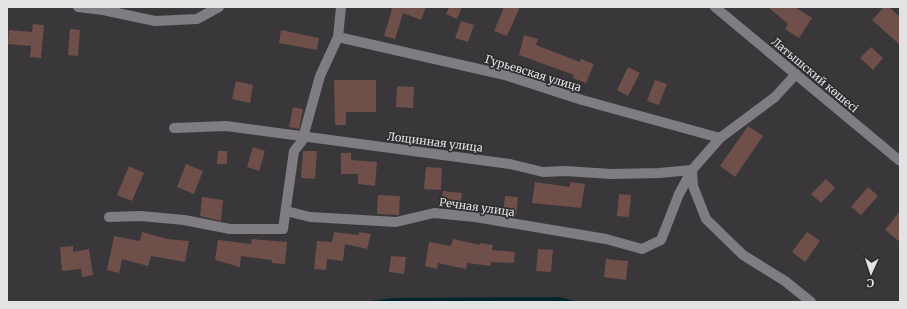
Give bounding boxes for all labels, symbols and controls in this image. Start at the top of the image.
street label: Латышский көшесі [769,35,862,116]
street label: Гурьевская улица [483,52,583,94]
street label: Лощинная улица [386,129,484,155]
street label: Речная улица [438,195,516,219]
north arrow [851,253,891,293]
text: С [866,276,874,290]

